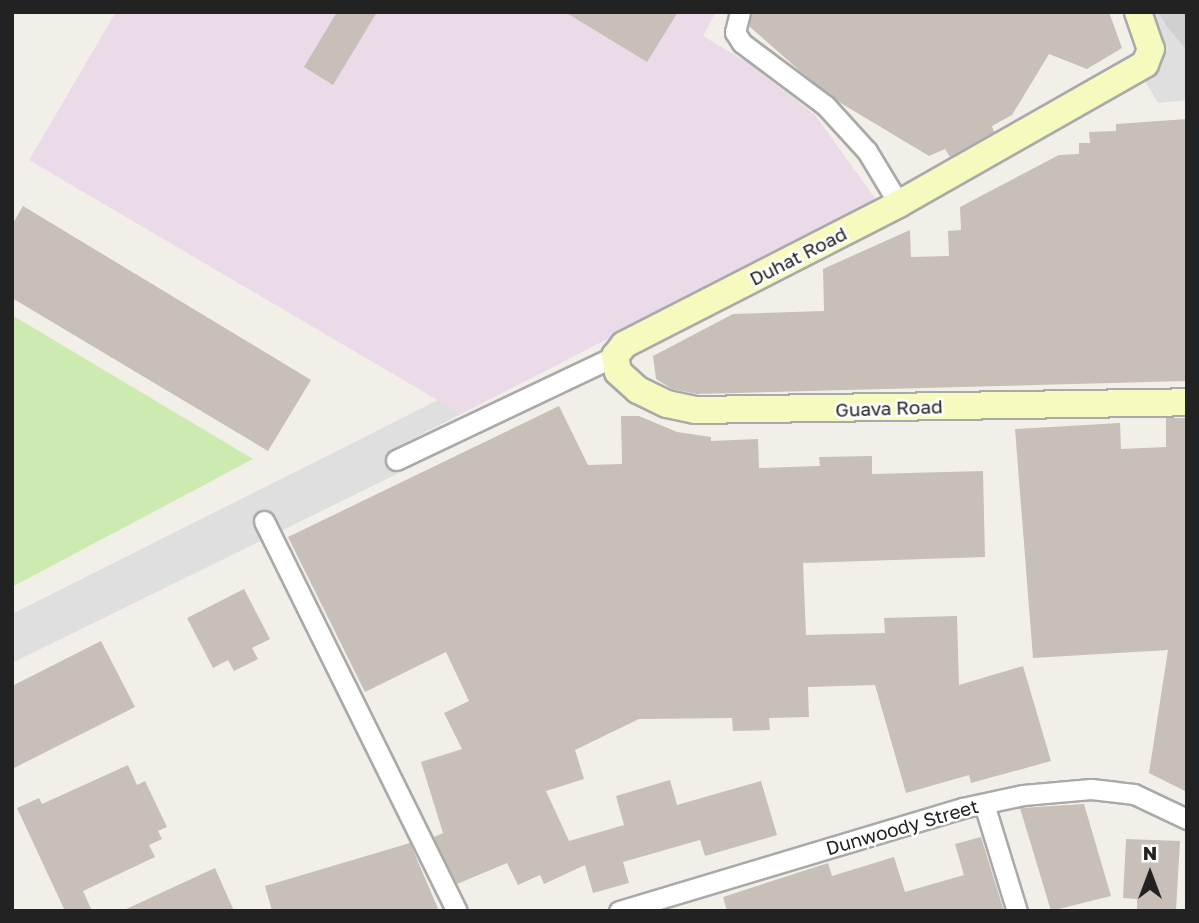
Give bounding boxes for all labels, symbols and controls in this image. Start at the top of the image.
street label: Duhat Road [746,222,850,290]
street label: Guava Road [835,395,943,421]
street label: Dunwoody Street [823,794,981,860]
north arrow [1115,839,1185,909]
text: N [1143,841,1157,864]

